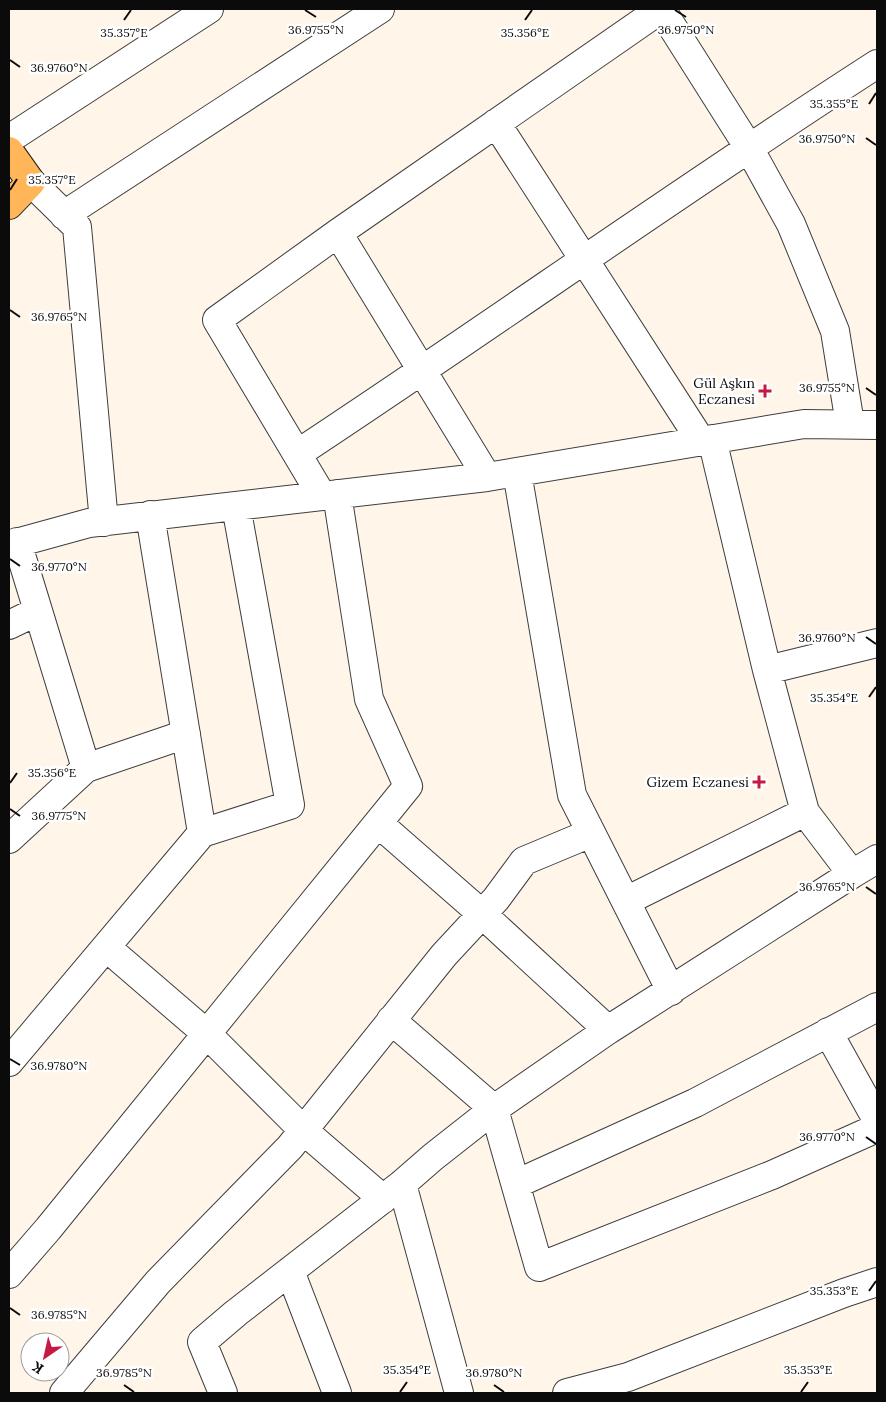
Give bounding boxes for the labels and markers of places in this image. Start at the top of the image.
place label: Gül Aşkın Eczanesi [693,374,755,408]
marker: Gül Aşkın Eczanesi [759,385,771,397]
place label: Gizem Eczanesi [647,773,749,791]
marker: Gizem Eczanesi [753,776,765,788]

